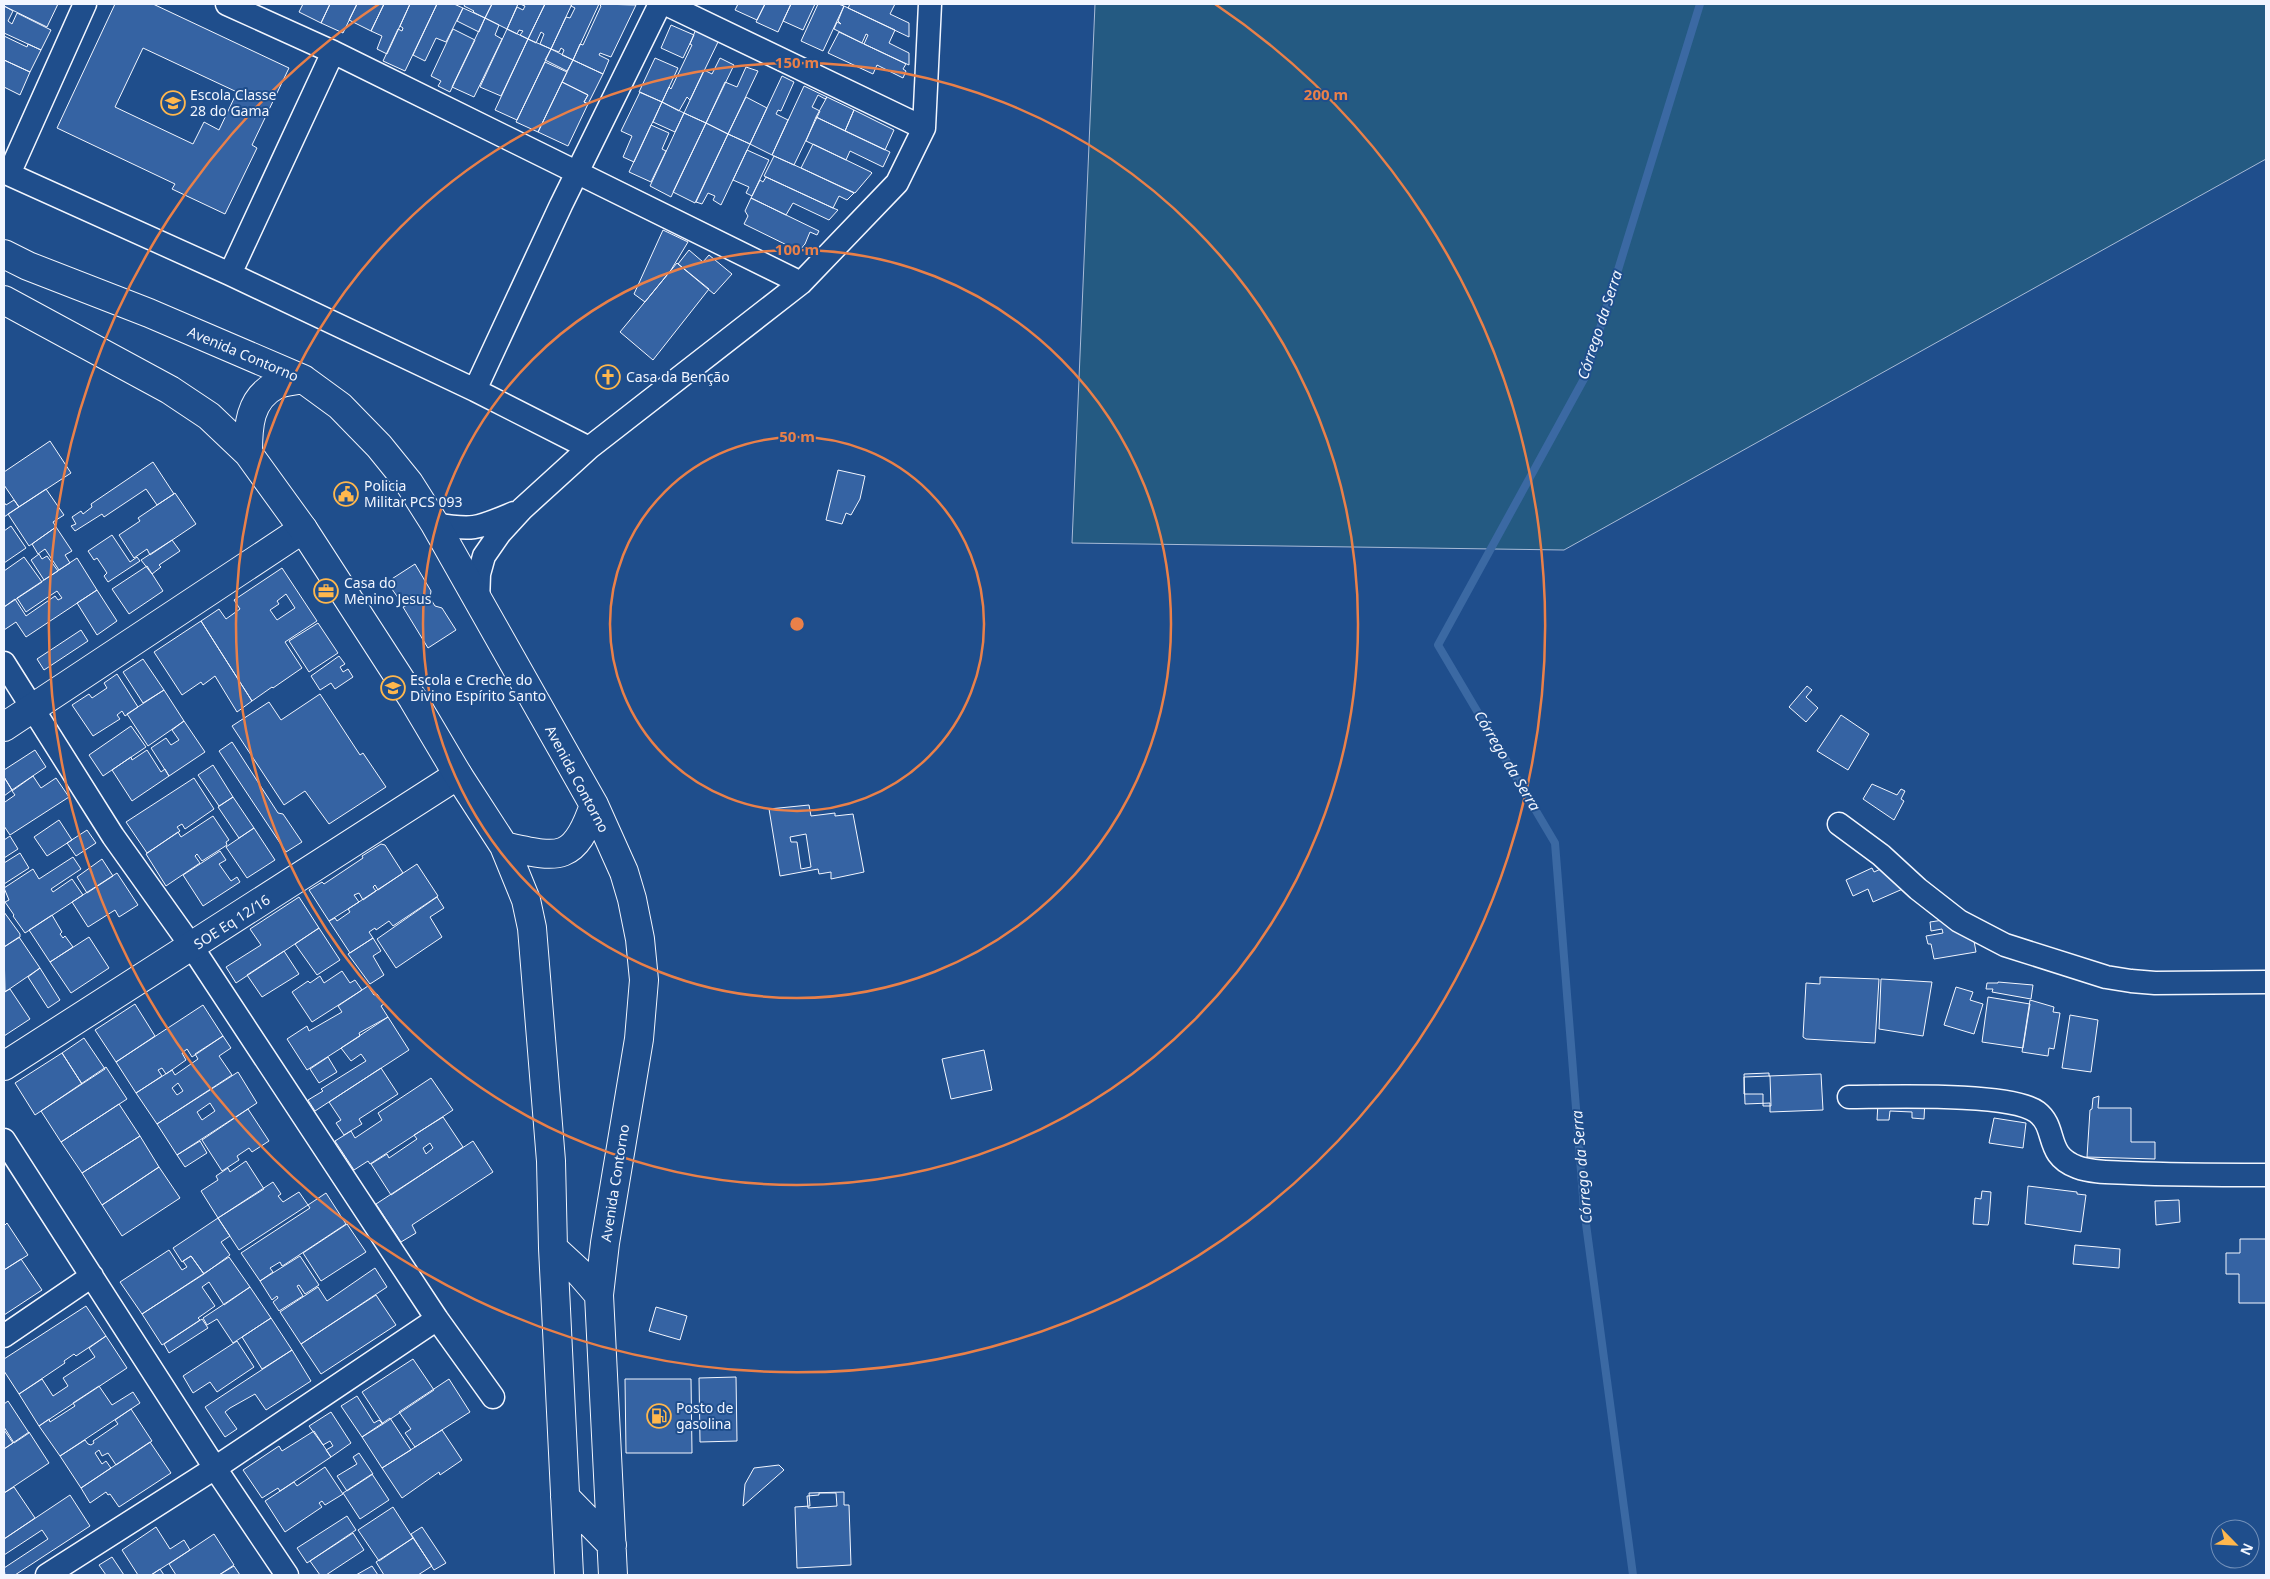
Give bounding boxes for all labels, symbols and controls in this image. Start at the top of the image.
text: 150 m [775,52,819,72]
text: 200 m [1304,84,1348,104]
place label: Escola Classe 28 do Gama [190,85,277,120]
school or university icon: Escola Classe 28 do Gama [160,90,186,116]
text: 100 m [775,239,819,259]
water label: Córrego da Serra [1572,267,1626,382]
street label: Avenida Contorno [185,322,302,385]
church icon: Casa da Benção [595,364,621,390]
place label: Casa da Benção [626,367,730,386]
text: 50 m [779,426,815,446]
place label: Policia Militar PCS 093 [364,476,463,511]
public building icon: Policia Militar PCS 093 [333,481,359,507]
place label: Casa do Menino Jesus [344,573,432,608]
office icon: Casa do Menino Jesus [313,578,339,604]
centre of rings [788,615,806,633]
place label: Escola e Creche do Divino Espírito Santo [410,670,546,705]
school or university icon: Escola e Creche do Divino Espírito Santo [380,675,406,701]
water label: Córrego da Serra [1470,707,1546,815]
street label: Avenida Contorno [541,722,614,836]
street label: SOE Eq 12/16 [190,890,274,953]
water label: Córrego da Serra [1566,1109,1596,1225]
street label: Avenida Contorno [596,1123,633,1243]
place label: Posto de gasolina [676,1398,733,1433]
fuel station icon: Posto de gasolina [646,1403,672,1429]
north arrow [2210,1519,2260,1569]
text: N [2236,1540,2258,1559]

